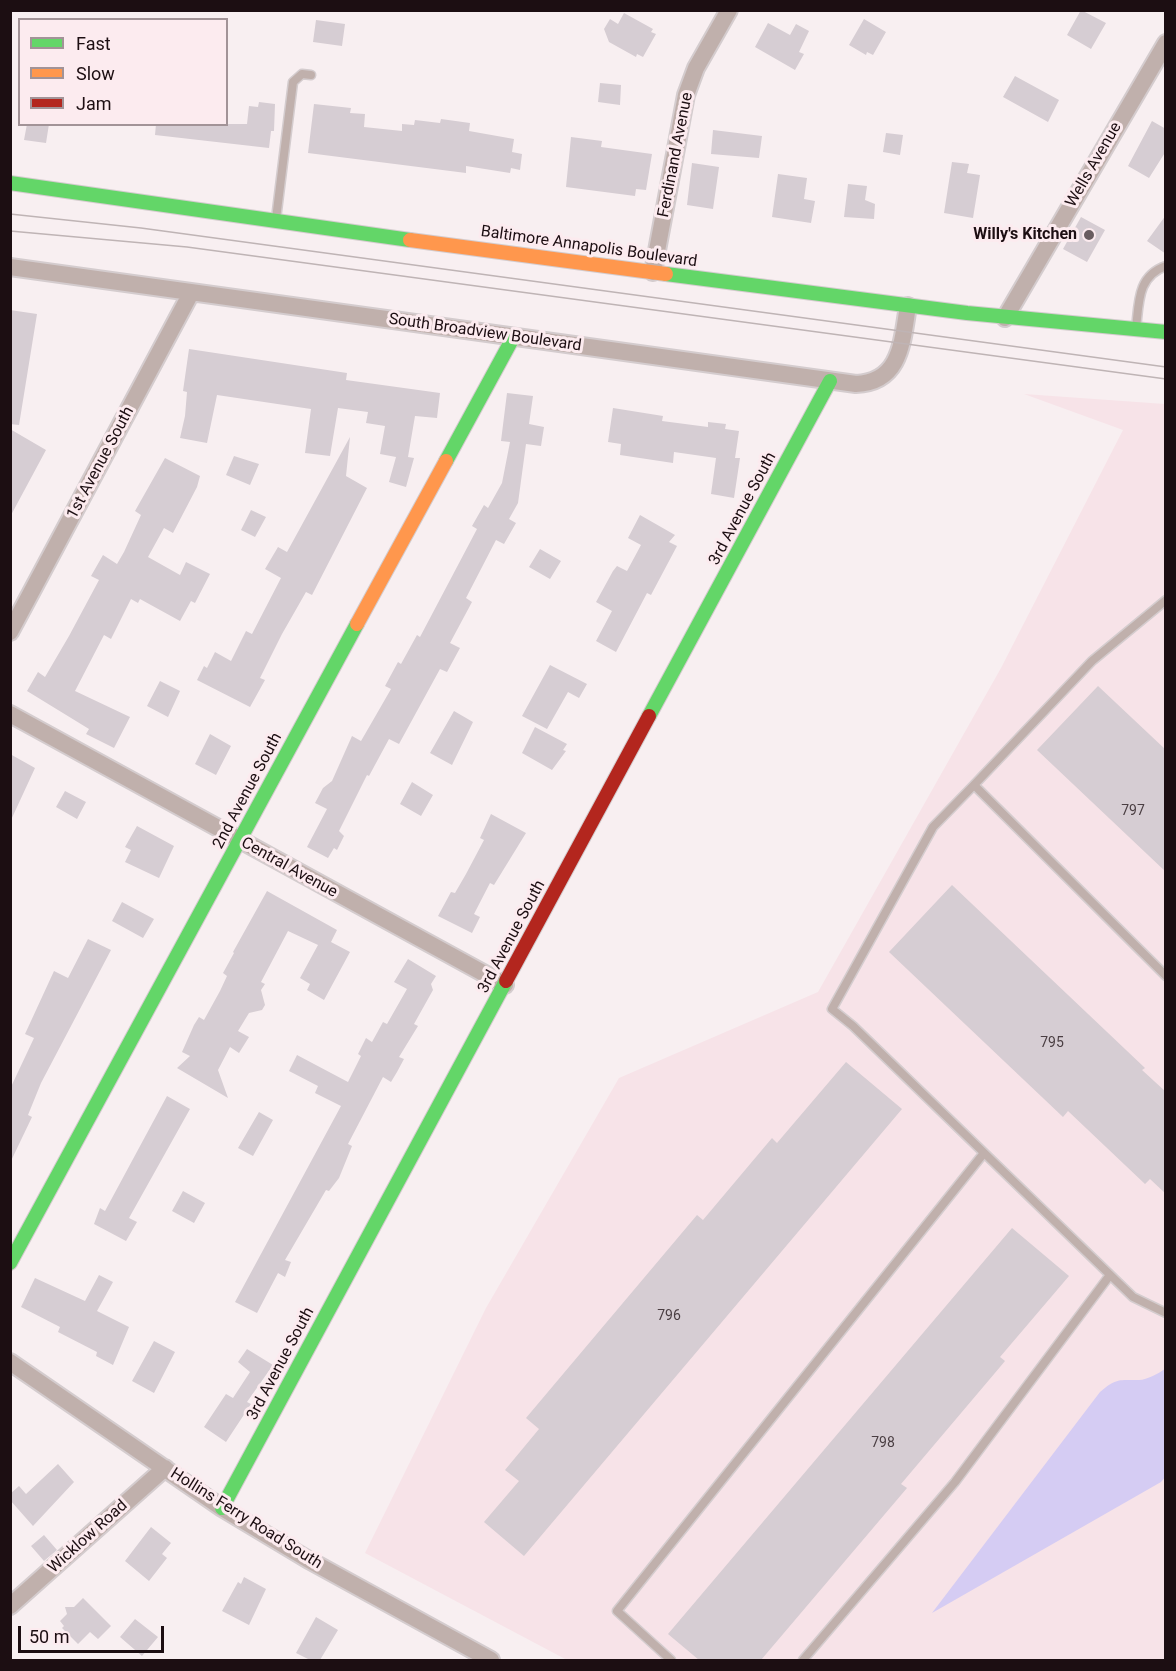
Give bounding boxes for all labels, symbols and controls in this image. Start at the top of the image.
legend [18,18,228,126]
text: Fast [76,33,111,54]
text: Slow [76,63,115,84]
street label: Ferdinand Avenue [654,91,698,219]
text: Jam [76,93,112,114]
street label: Wells Avenue [1062,119,1126,211]
street label: Baltimore Annapolis Boulevard [480,222,698,272]
place label: Willy's Kitchen [973,225,1077,245]
marker: Willy's Kitchen [1082,228,1096,242]
street label: South Broadview Boulevard [387,310,583,356]
street label: 1st Avenue South [63,404,139,522]
street label: 3rd Avenue South [705,449,781,569]
street label: 2nd Avenue South [209,730,287,852]
house number: 797 [1121,803,1145,819]
street label: Central Avenue [238,834,340,902]
street label: 3rd Avenue South [474,877,550,997]
house number: 795 [1040,1035,1064,1051]
street label: 3rd Avenue South [243,1304,319,1424]
house number: 796 [657,1308,681,1324]
house number: 798 [871,1435,895,1451]
street label: Hollins Ferry Road South [167,1464,325,1574]
street label: Wicklow Road [44,1496,132,1578]
scale bar [21,1614,166,1652]
text: 50 m [29,1626,69,1647]

